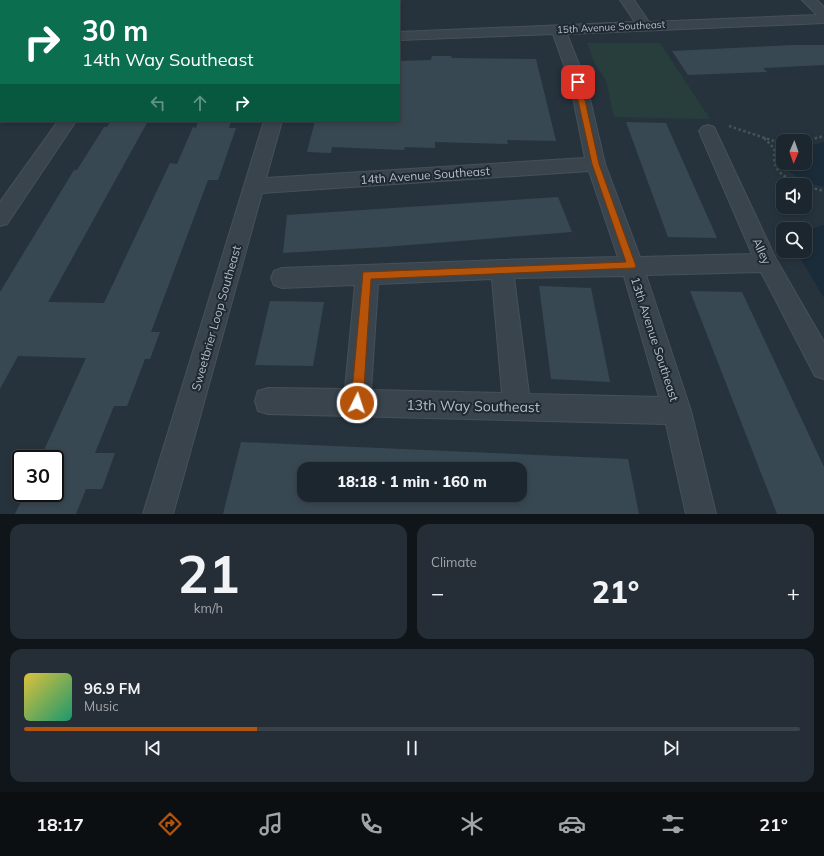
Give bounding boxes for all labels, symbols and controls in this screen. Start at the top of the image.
text: 30 m [82,13,148,48]
icon: right [16,16,68,68]
street label: 15th Avenue Southeast [557,18,666,36]
text: 14th Way Southeast [82,48,254,71]
pin [561,65,595,99]
icon: arrive [567,71,589,93]
icon: left [147,92,169,114]
icon: ahead [189,92,211,114]
icon: right [231,92,253,114]
north arrow [776,134,812,170]
map controls [776,134,812,258]
street label: 14th Avenue Southeast [360,163,490,187]
button: sound [776,178,812,214]
button: search [776,222,812,258]
street label: Alley [749,235,775,267]
street label: Sweetbrier Loop Southeast [188,244,244,392]
street label: 13th Avenue Southeast [628,275,682,403]
position arrow [336,382,378,424]
street label: 13th Way Southeast [406,396,540,416]
speed limit sign: 30 [12,450,64,502]
text: 18:18 · 1 min · 160 m [337,472,487,491]
text: 21 [177,541,240,606]
text: Climate [431,554,477,570]
text: 21° [592,573,639,611]
text: − [431,579,444,607]
text: + [787,579,800,607]
text: km/h [194,600,223,616]
text: 96.9 FM [84,679,140,698]
text: Music [84,698,119,714]
icon: previous [142,737,164,759]
icon: pause [401,737,423,759]
icon: next [660,737,682,759]
icon: directions [156,810,184,838]
icon: music [257,810,285,838]
icon: phone [357,810,385,838]
icon: climate [458,810,486,838]
icon: car [558,810,586,838]
icon: filters [659,810,687,838]
text: 18:17 [36,813,84,836]
text: 21° [759,813,788,836]

